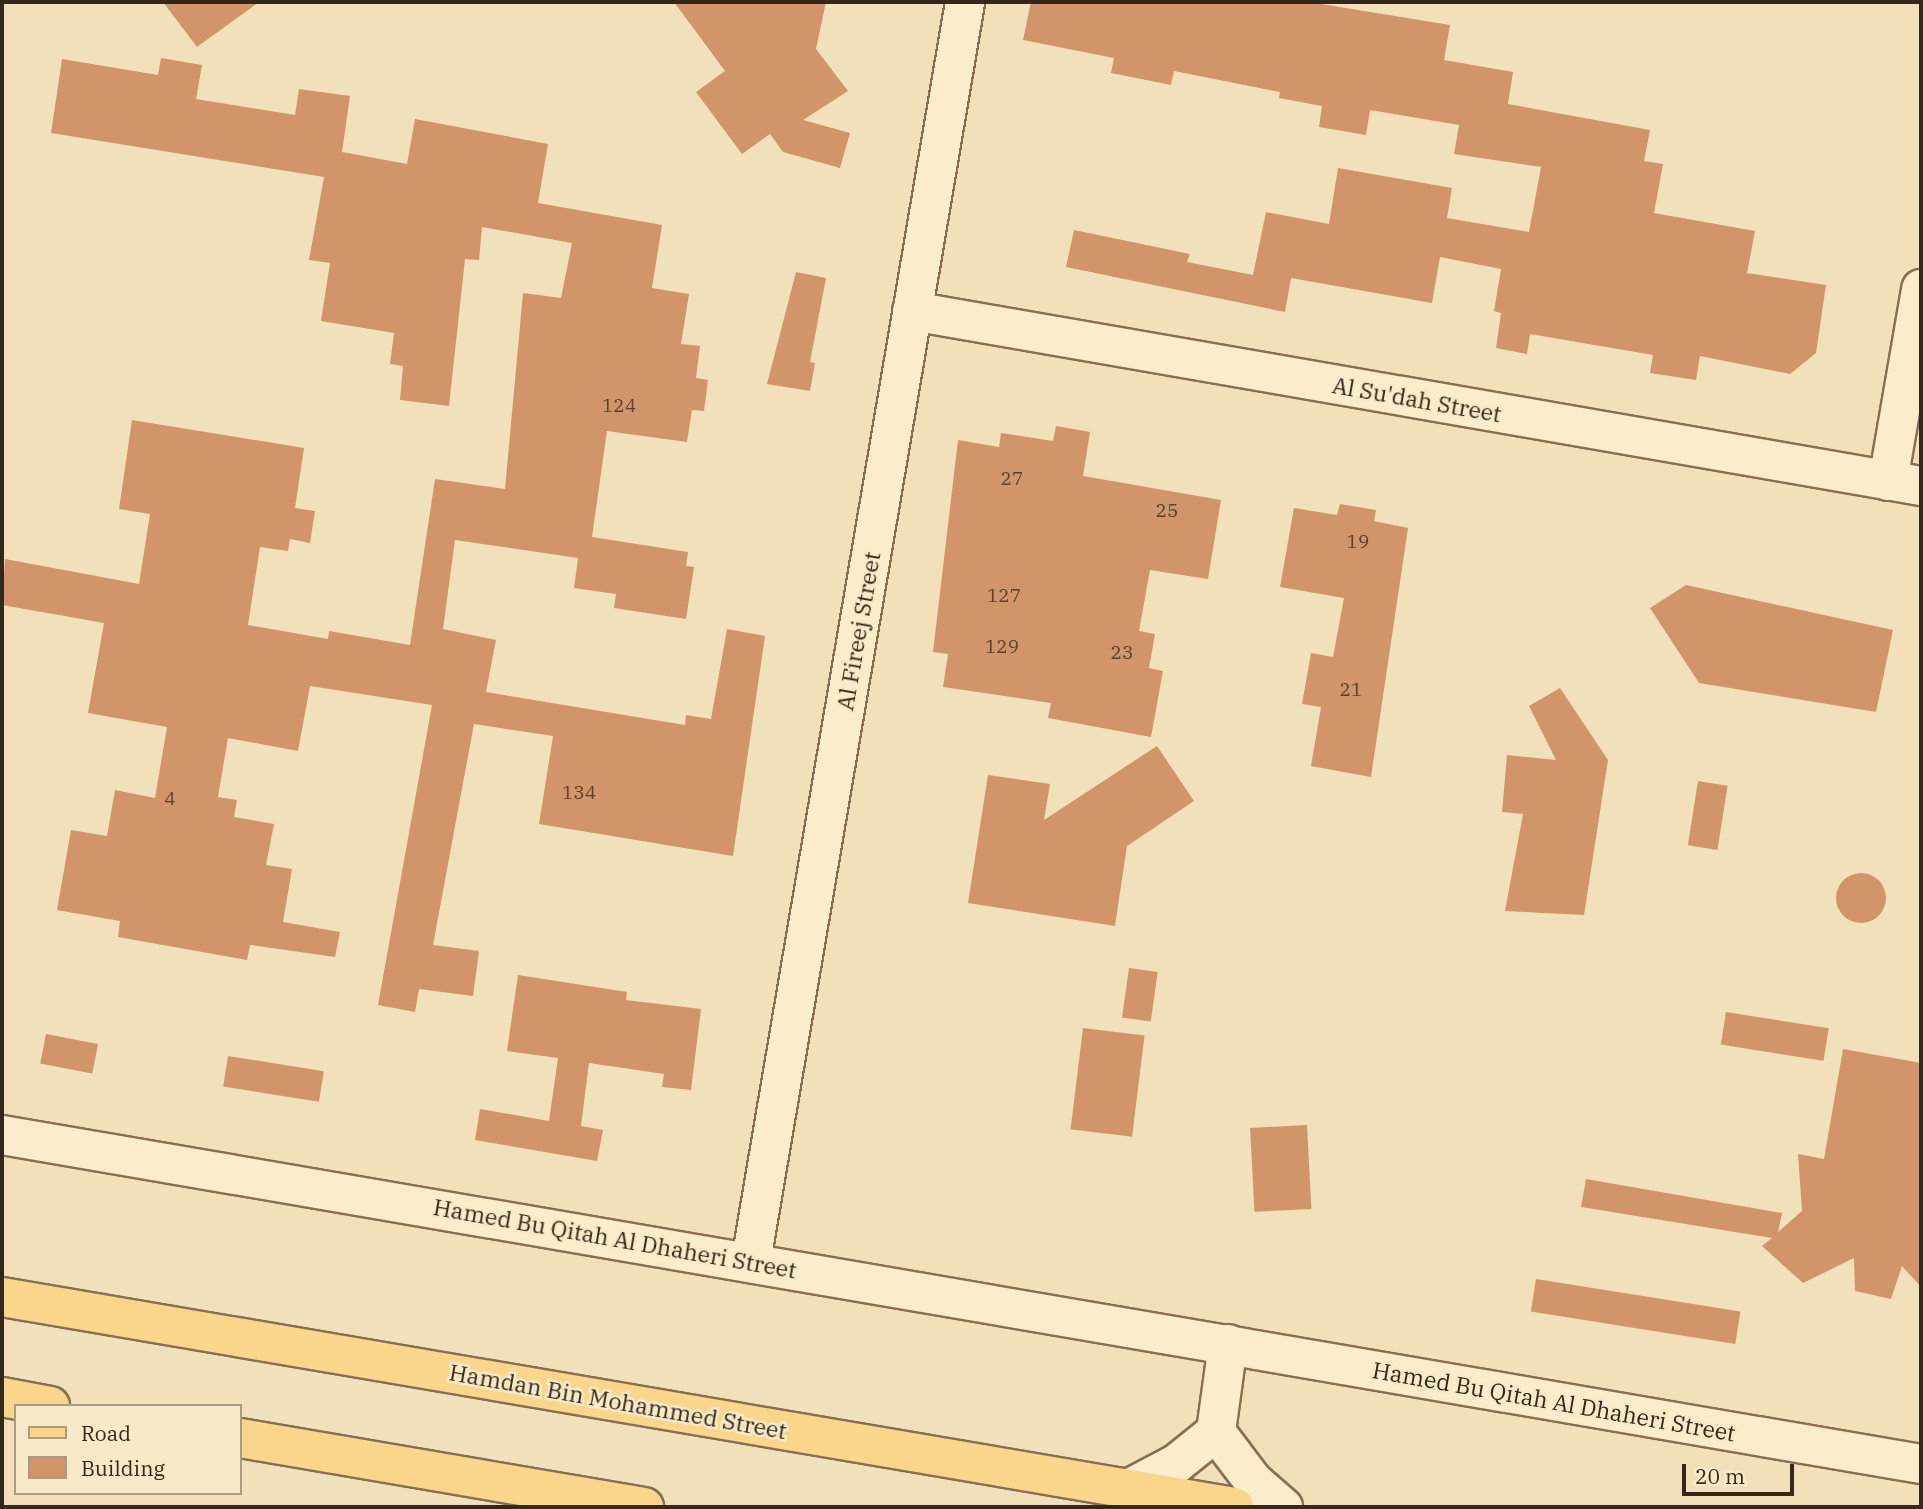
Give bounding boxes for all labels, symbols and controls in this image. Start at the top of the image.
street label: Al Su'dah Street [1330,371,1504,427]
house number: 124 [602,395,636,417]
house number: 27 [1001,468,1023,490]
house number: 25 [1156,500,1178,522]
house number: 19 [1347,531,1369,553]
street label: Al Fireej Street [830,550,886,712]
house number: 127 [987,585,1021,607]
house number: 129 [985,636,1019,658]
house number: 23 [1111,642,1133,664]
house number: 21 [1340,679,1362,701]
house number: 134 [562,782,596,804]
house number: 4 [164,788,176,810]
street label: Hamed Bu Qitah Al Dhaheri Street [431,1192,799,1284]
street label: Hamed Bu Qitah Al Dhaheri Street [1370,1355,1738,1447]
street label: Hamdan Bin Mohammed Street [447,1358,789,1444]
legend [14,1404,242,1495]
text: Road [81,1419,131,1447]
scale bar [1685,1450,1797,1494]
text: Building [81,1454,165,1482]
text: 20 m [1695,1462,1745,1490]

